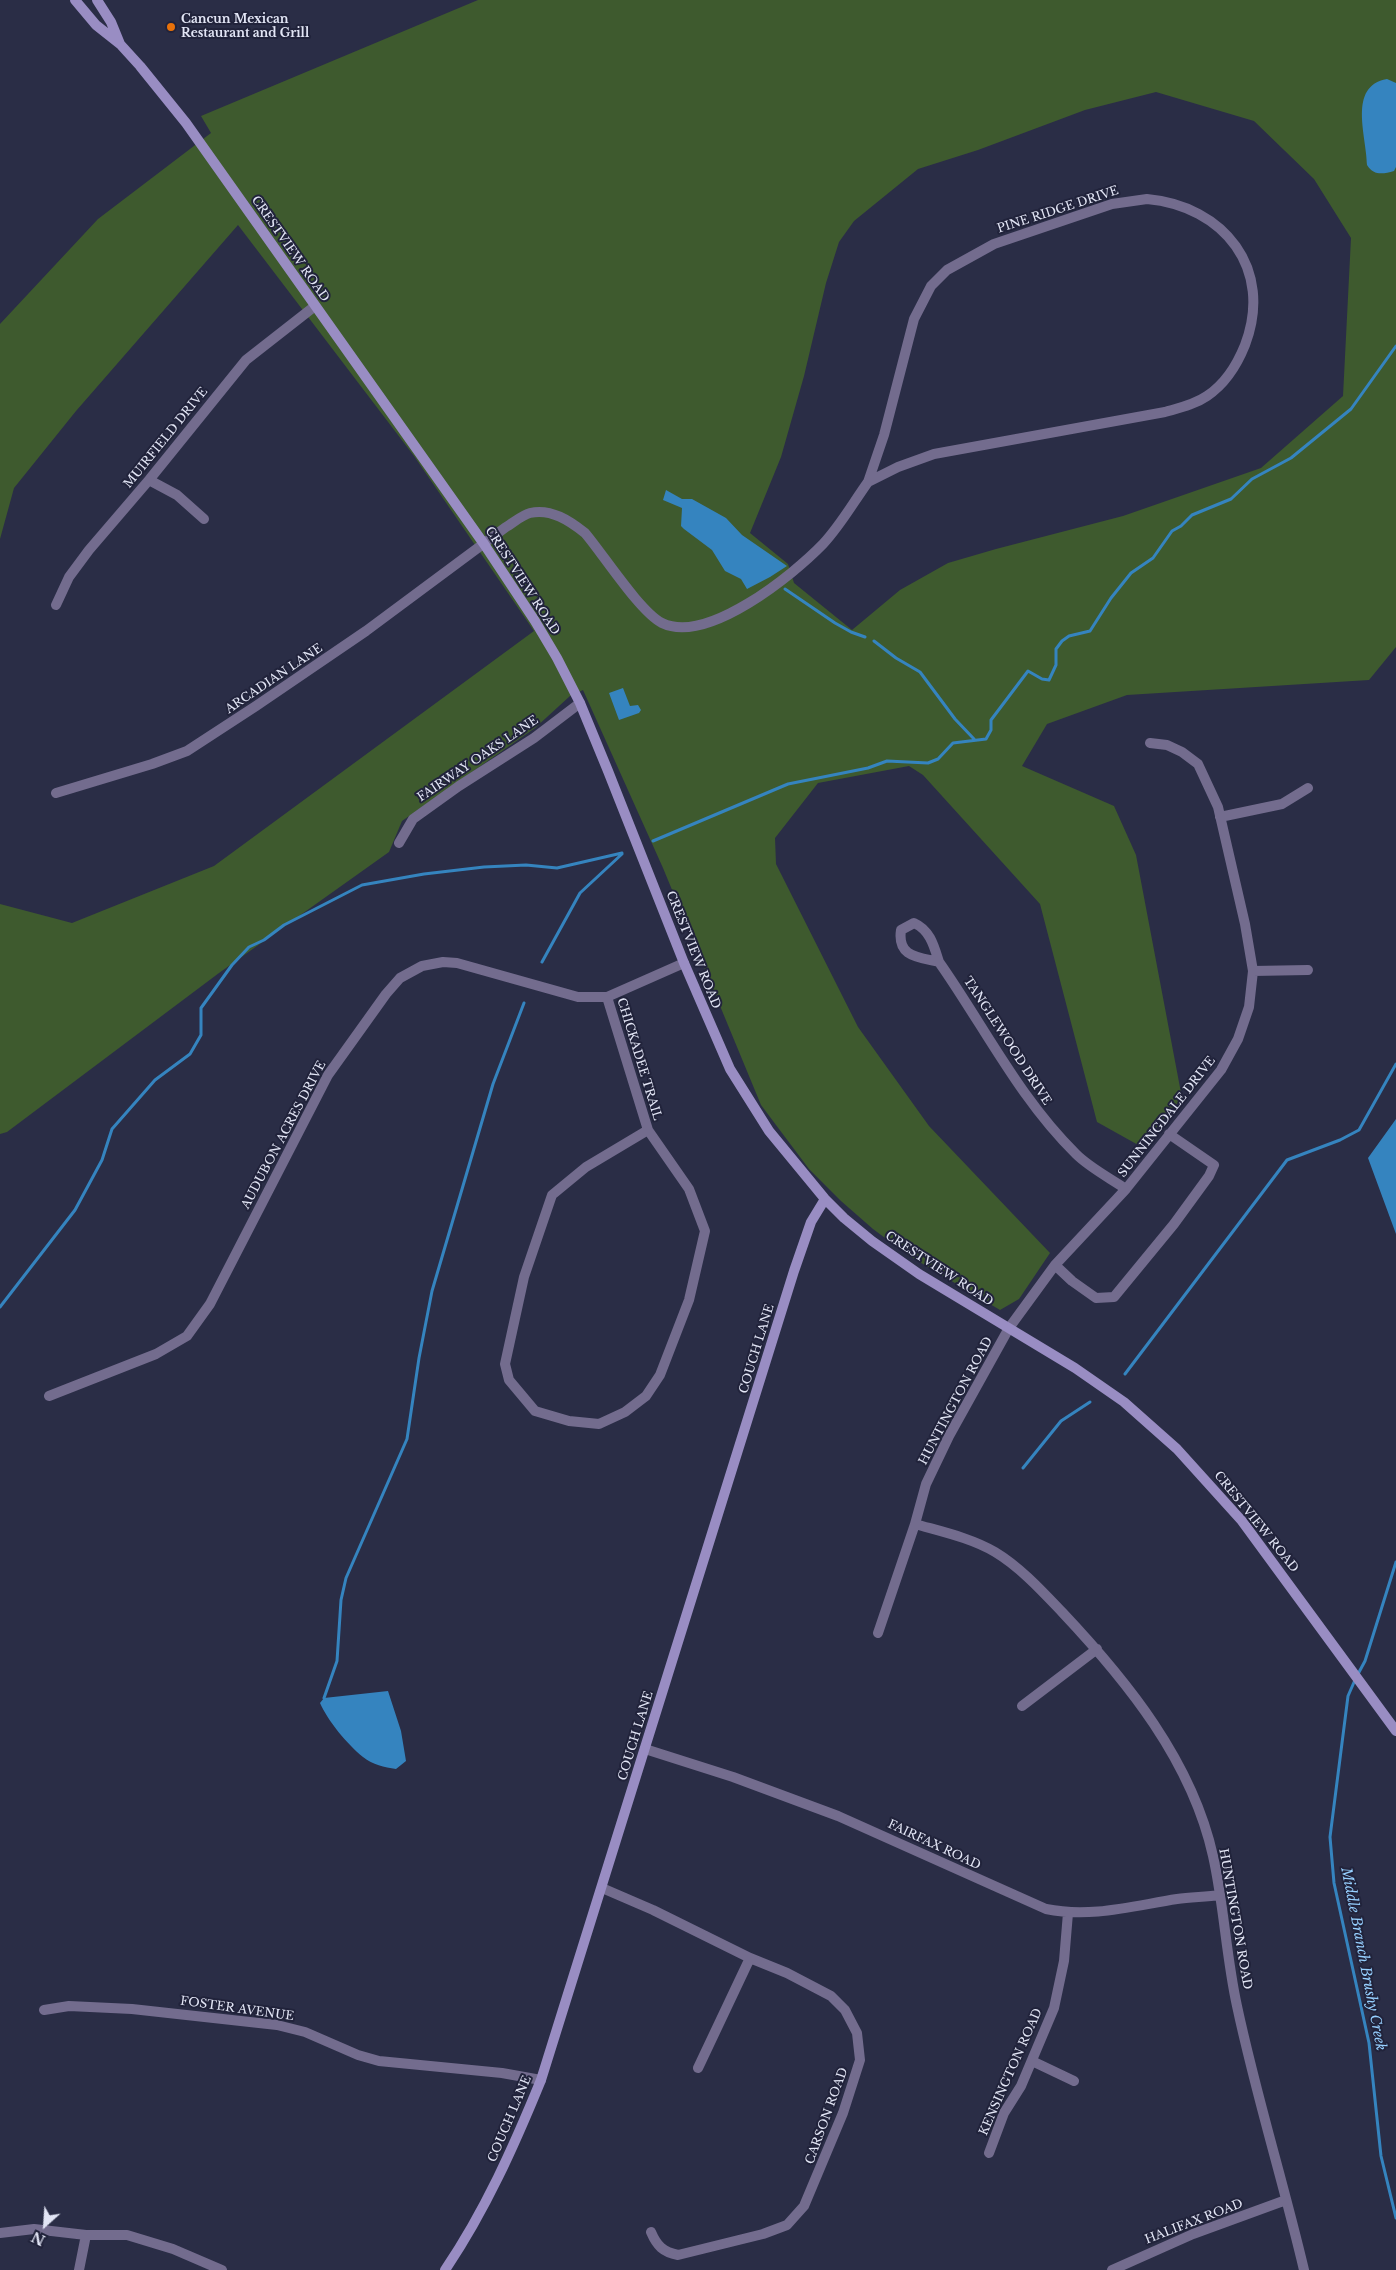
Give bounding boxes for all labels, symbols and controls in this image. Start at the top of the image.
place label: Cancun Mexican Restaurant and Grill [181,13,309,41]
marker: Cancun Mexican Restaurant and Grill [165,21,177,33]
street label: PINE RIDGE DRIVE [995,184,1121,236]
street label: CRESTVIEW ROAD [248,193,332,305]
street label: MUIRFIELD DRIVE [121,385,211,491]
street label: CRESTVIEW ROAD [482,524,562,638]
street label: ARCADIAN LANE [223,641,325,717]
street label: FAIRWAY OAKS LANE [415,713,541,805]
street label: CRESTVIEW ROAD [663,889,723,1011]
street label: TANGLEWOOD DRIVE [960,974,1054,1108]
street label: CHICKADEE TRAIL [614,996,664,1122]
street label: SUNNINGDALE DRIVE [1115,1054,1219,1180]
street label: AUDUBON ACRES DRIVE [239,1059,329,1211]
street label: CRESTVIEW ROAD [882,1229,996,1309]
street label: COUCH LANE [737,1303,777,1395]
street label: HUNTINGTON ROAD [916,1335,996,1467]
street label: CRESTVIEW ROAD [1211,1469,1301,1575]
street label: COUCH LANE [616,1690,656,1782]
street label: FAIRFAX ROAD [885,1817,983,1873]
street label: HUNTINGTON ROAD [1216,1847,1254,1991]
water label: Middle Branch Brushy Creek [1337,1866,1389,2052]
street label: FOSTER AVENUE [179,1994,295,2024]
street label: KENSINGTON ROAD [976,2006,1046,2138]
street label: CARSON ROAD [803,2066,851,2166]
street label: COUCH LANE [485,2074,535,2164]
street label: HALIFAX ROAD [1143,2197,1245,2247]
north arrow [20,2200,70,2250]
text: N [29,2228,48,2249]

